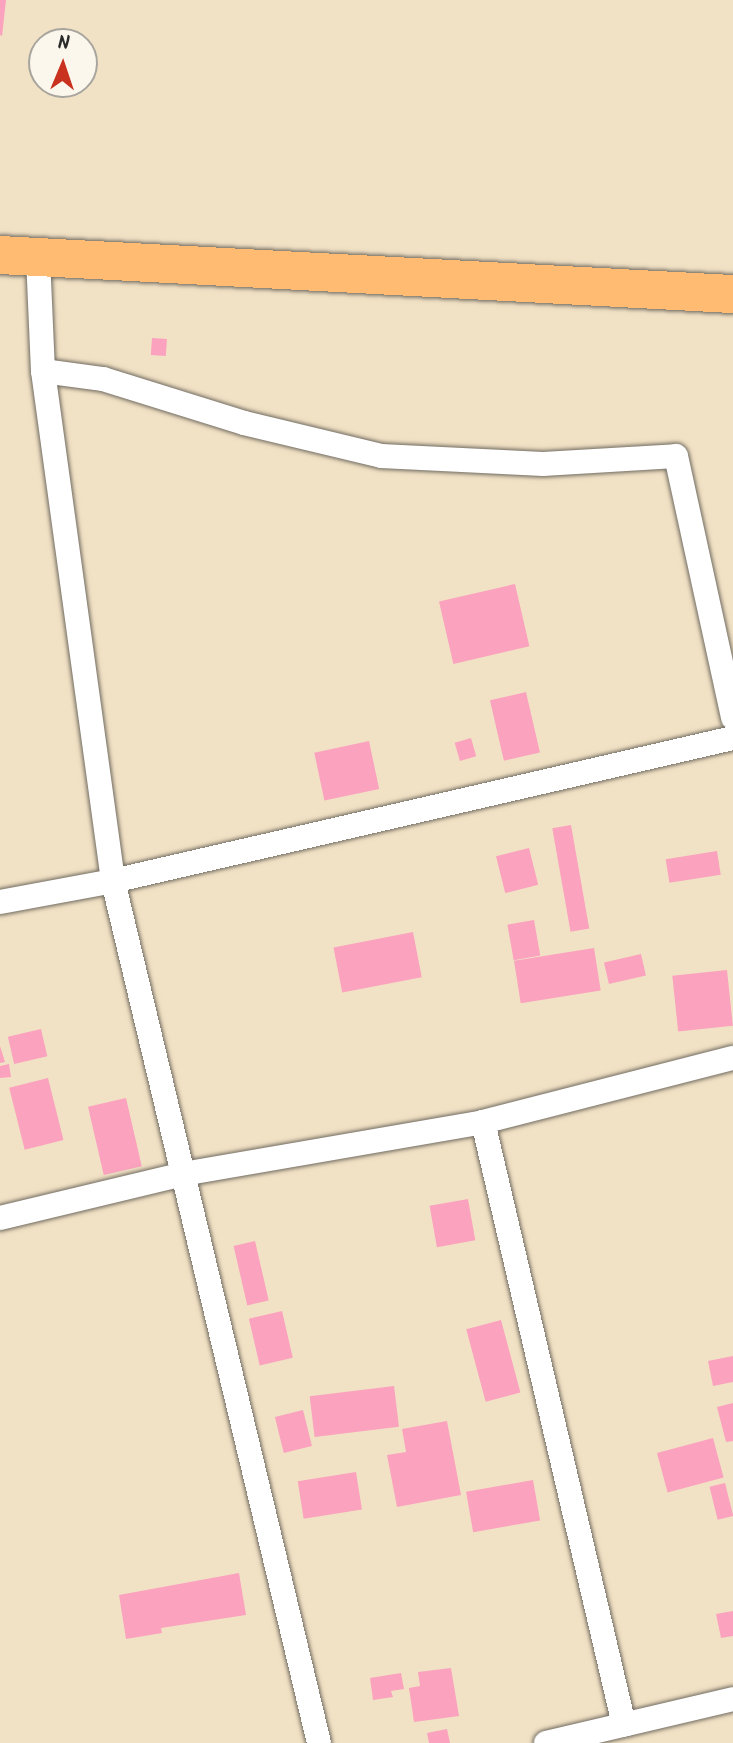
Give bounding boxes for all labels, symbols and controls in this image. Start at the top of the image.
north arrow [28,28,98,98]
text: N [57,29,70,59]

